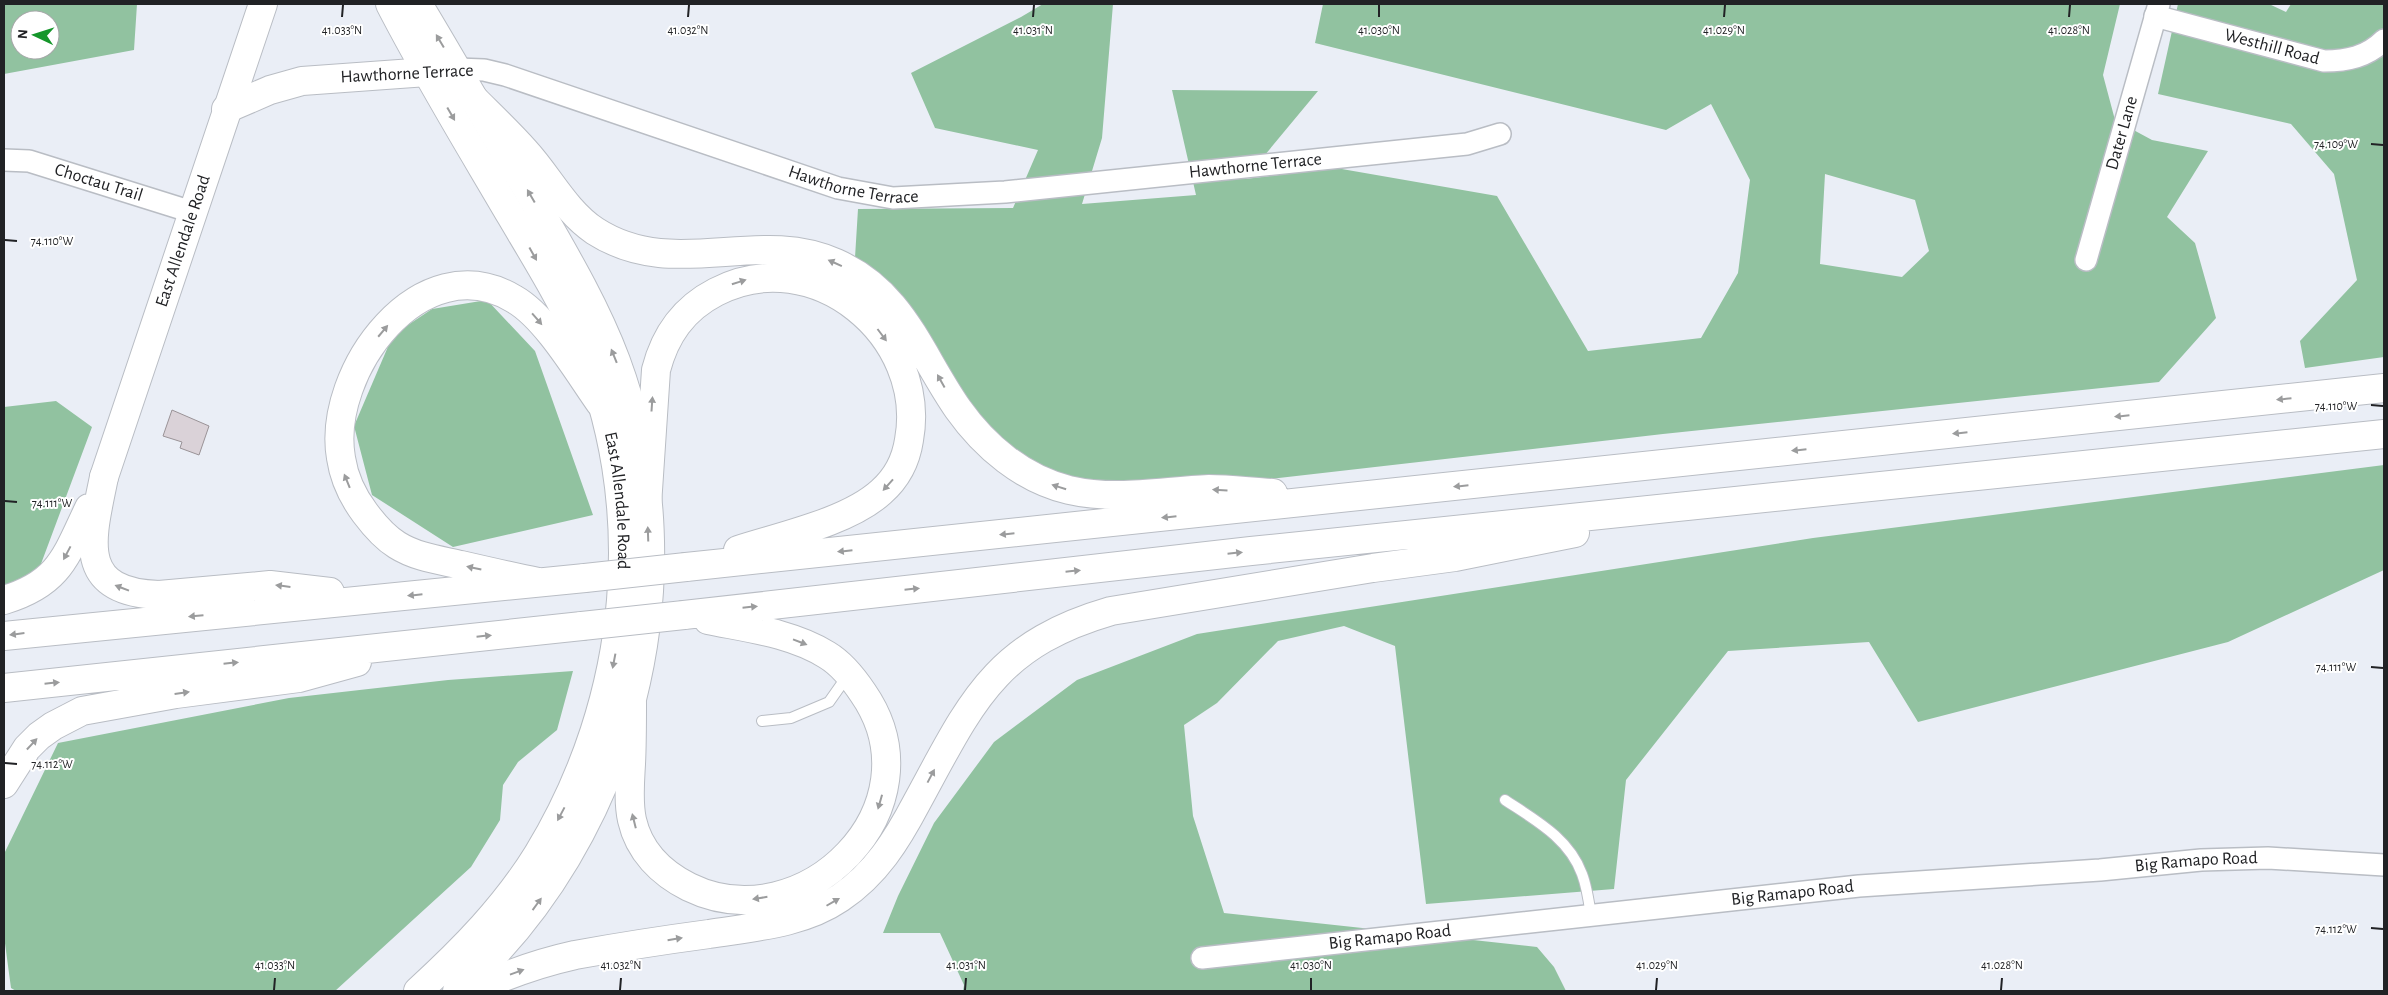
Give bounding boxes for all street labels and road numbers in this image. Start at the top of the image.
street label: Westhill Road [2223,26,2321,68]
street label: Hawthorne Terrace [340,62,474,86]
street label: Dater Lane [2103,94,2141,172]
street label: Hawthorne Terrace [1188,150,1323,182]
street label: Choctau Trail [52,161,145,205]
street label: Hawthorne Terrace [786,163,919,207]
street label: East Allendale Road [153,173,214,309]
street label: East Allendale Road [601,430,632,570]
street label: Big Ramapo Road [2134,849,2258,876]
street label: Big Ramapo Road [1730,878,1855,909]
street label: Big Ramapo Road [1328,922,1452,953]

